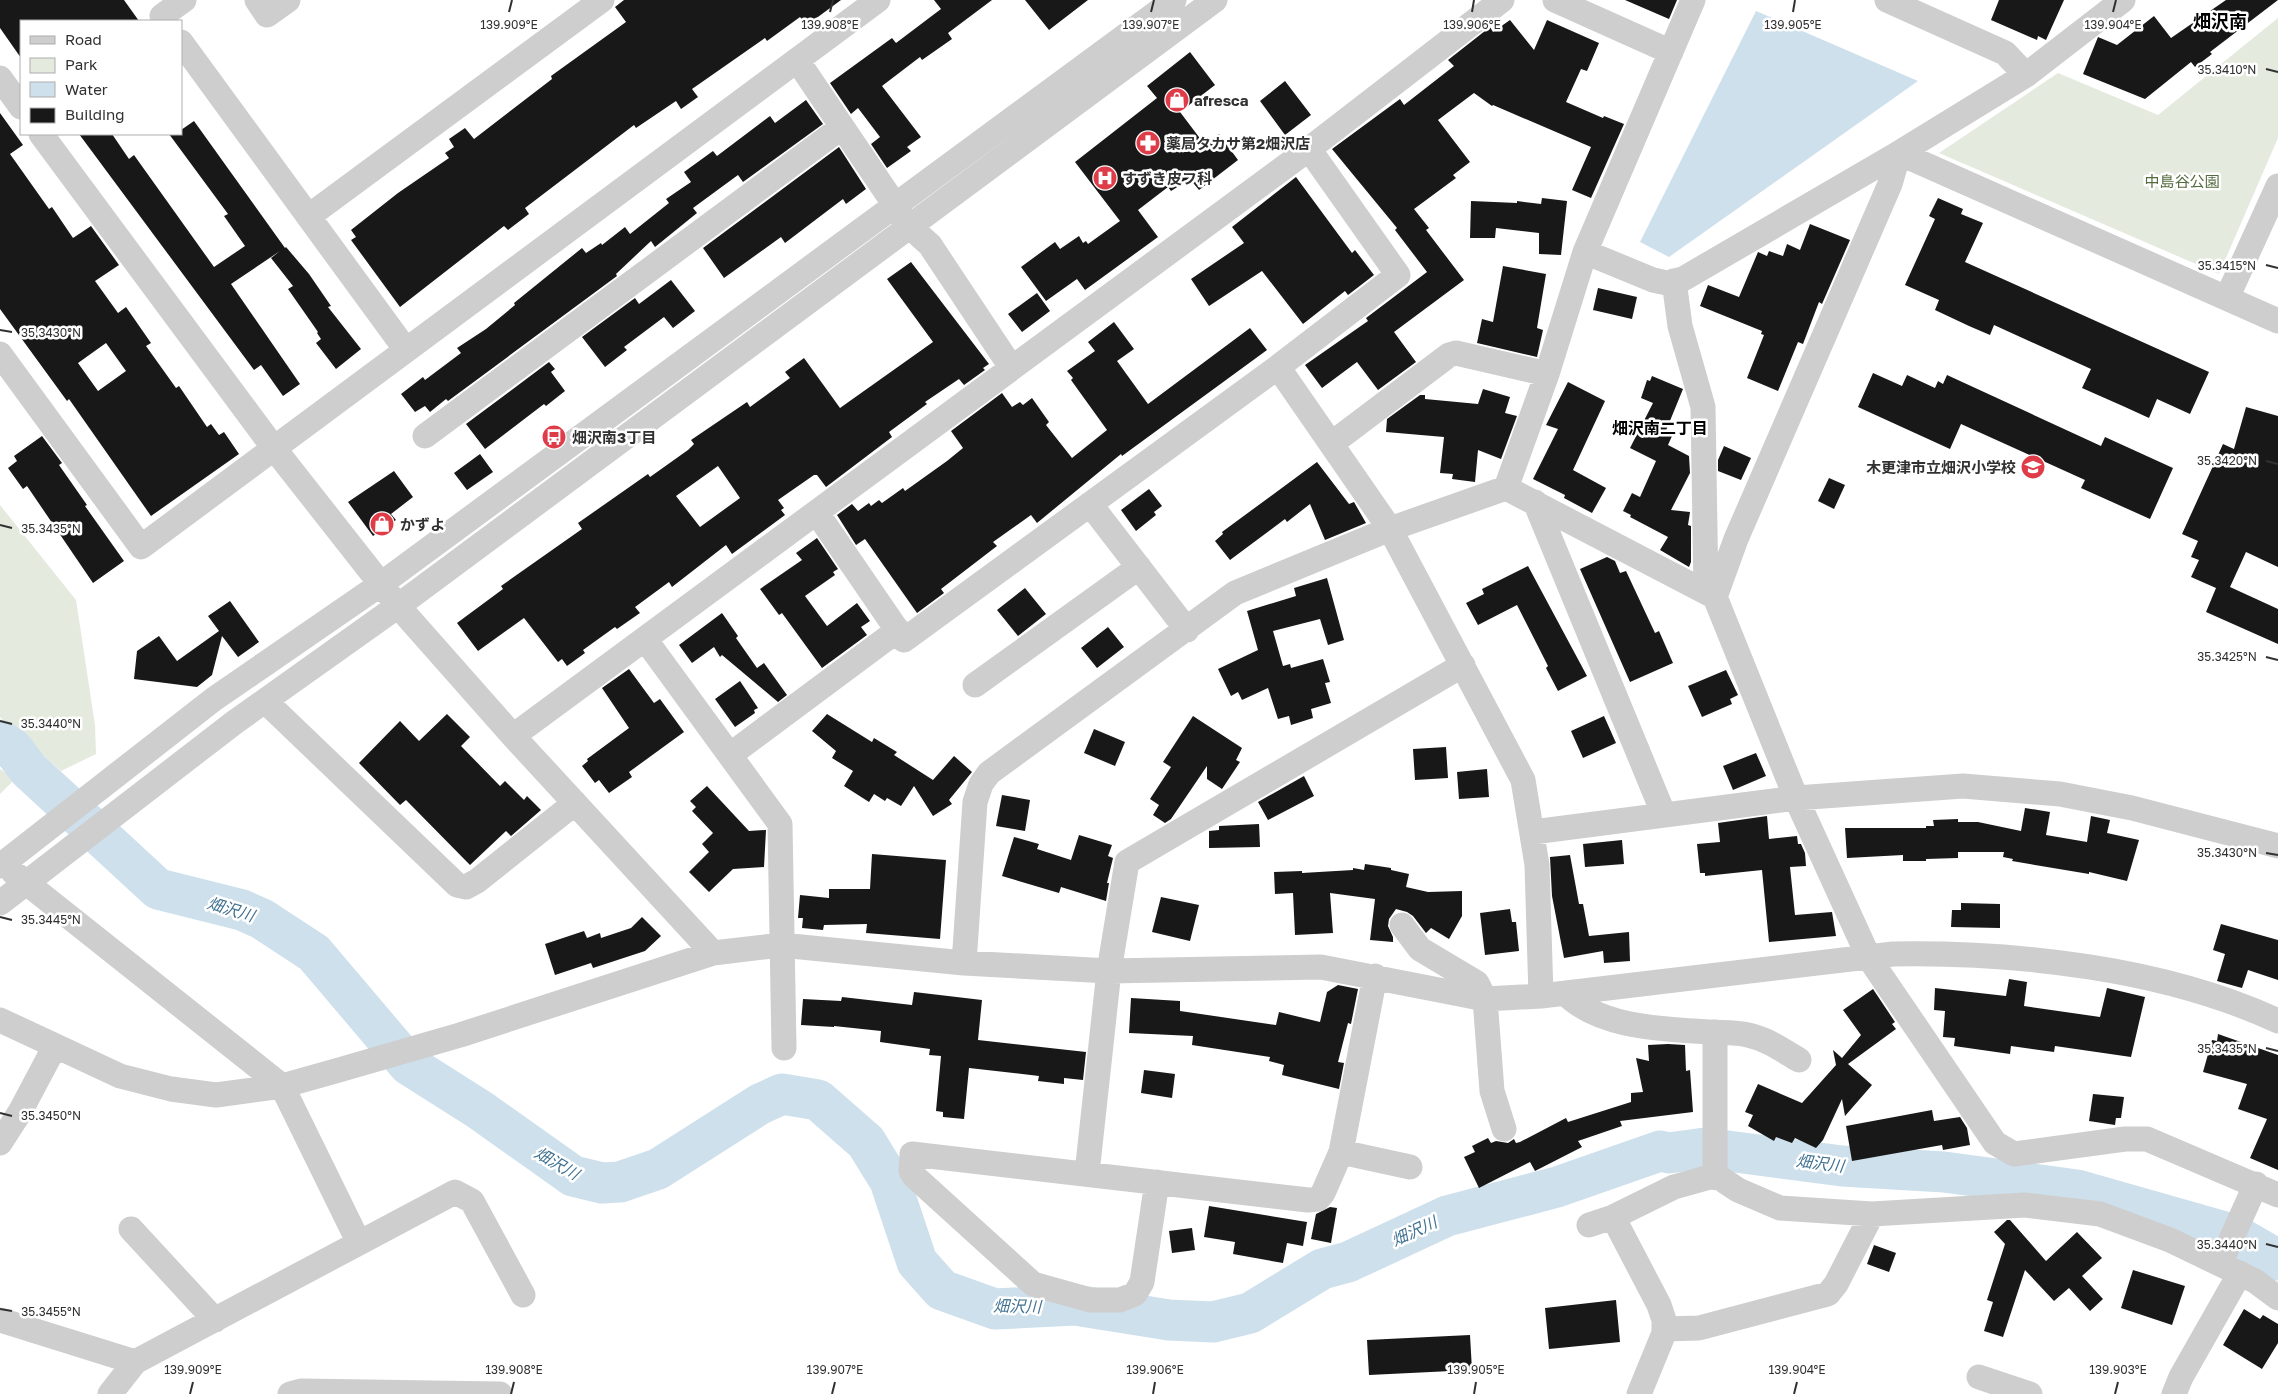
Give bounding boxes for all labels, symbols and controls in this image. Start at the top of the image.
district label: 畑沢南 [2193,10,2247,32]
text: 139.909°E [480,17,538,32]
text: 139.908°E [801,17,859,32]
text: 139.907°E [1123,17,1179,32]
text: 139.906°E [1443,17,1501,32]
text: 139.905°E [1764,17,1822,32]
text: 139.904°E [2084,17,2142,32]
legend [20,20,182,135]
text: Road [65,30,102,48]
text: Park [65,55,98,73]
text: 35.3410°N [2198,62,2256,77]
text: Water [65,80,108,98]
shop icon: afresca [1164,87,1190,113]
place label: afresca [1194,91,1249,109]
text: Building [65,105,125,123]
pharmacy icon: 薬局タカサ第2畑沢店 [1135,130,1161,156]
place label: 薬局タカサ第2畑沢店 [1166,134,1310,152]
hospital icon: すずき皮フ科 [1092,165,1118,191]
place label: すずき皮フ科 [1122,169,1212,187]
park label: 中島谷公園 [2144,172,2220,190]
text: 35.3415°N [2198,258,2256,273]
text: 35.3430°N [21,325,81,340]
district label: 畑沢南二丁目 [1612,418,1708,438]
bus stop icon: 畑沢南3丁目 [541,424,567,450]
place label: 畑沢南3丁目 [572,428,656,446]
text: 35.3420°N [2197,453,2257,468]
school or university icon: 木更津市立畑沢小学校 [2020,454,2046,480]
place label: 木更津市立畑沢小学校 [1866,458,2016,476]
shop icon: かずよ [369,511,395,537]
place label: かずよ [400,515,445,533]
text: 35.3435°N [21,521,81,536]
text: 35.3425°N [2197,649,2257,664]
text: 35.3440°N [21,716,81,731]
text: 35.3430°N [2197,845,2257,860]
water label: 畑沢川 [205,892,259,926]
text: 35.3445°N [21,912,81,927]
text: 35.3435°N [2197,1041,2257,1056]
text: 35.3450°N [21,1108,81,1123]
water label: 畑沢川 [531,1142,585,1185]
water label: 畑沢川 [1795,1150,1847,1176]
water label: 畑沢川 [1388,1211,1442,1250]
text: 35.3440°N [2197,1237,2257,1252]
water label: 畑沢川 [993,1296,1043,1316]
text: 35.3455°N [21,1304,81,1319]
text: 139.909°E [164,1362,222,1377]
text: 139.908°E [485,1362,543,1377]
text: 139.907°E [807,1362,863,1377]
text: 139.906°E [1126,1362,1184,1377]
text: 139.905°E [1447,1362,1505,1377]
text: 139.904°E [1768,1362,1826,1377]
text: 139.903°E [2089,1362,2147,1377]

